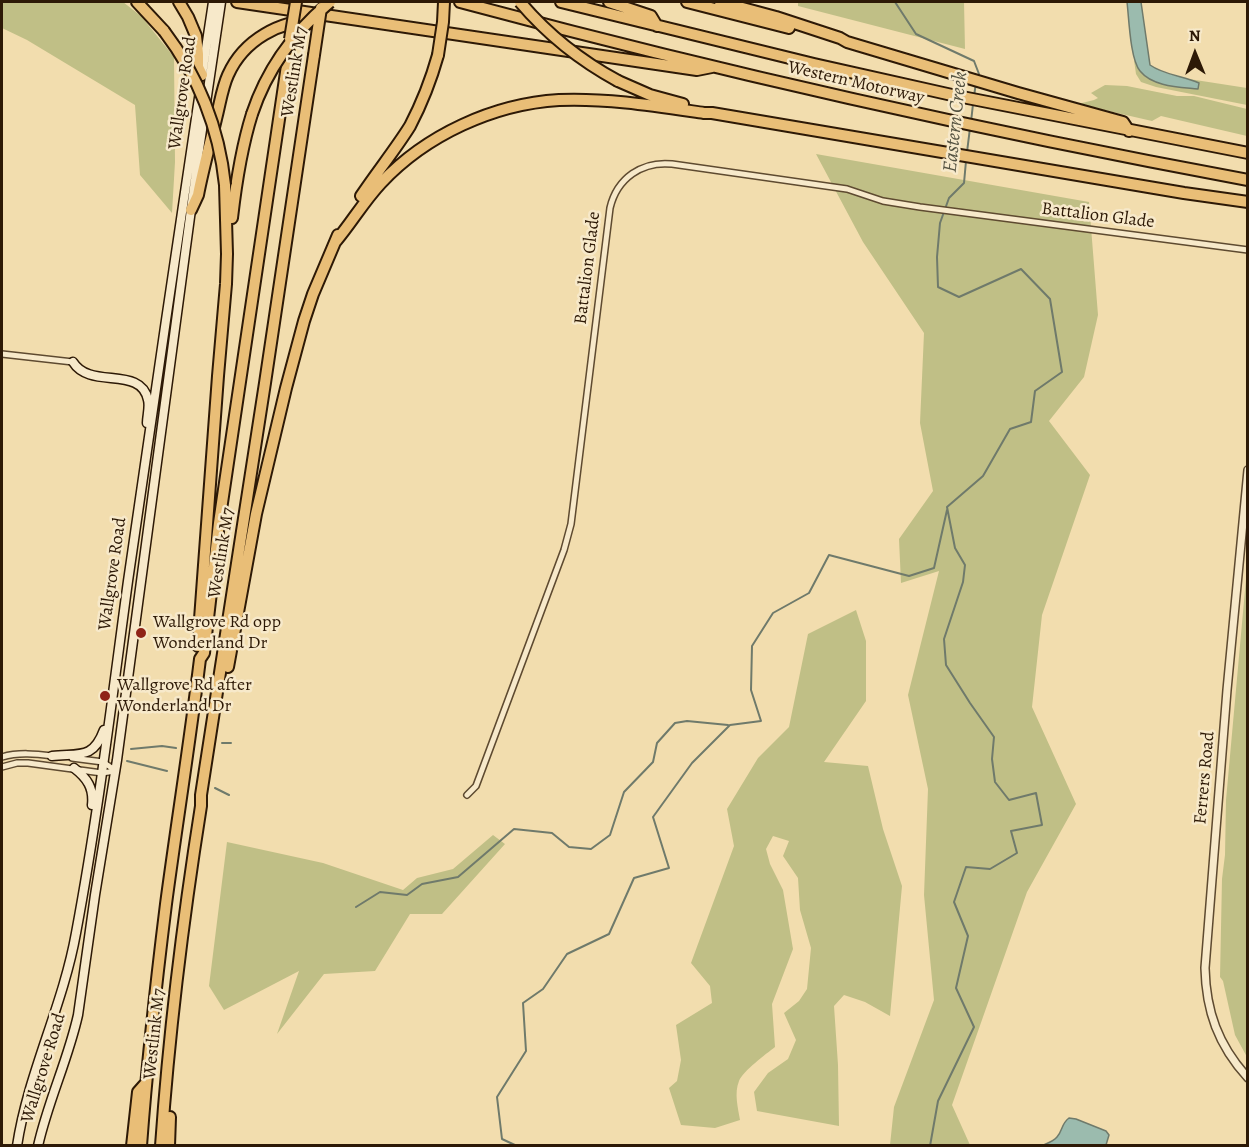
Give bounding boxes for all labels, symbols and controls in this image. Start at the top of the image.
north arrow [1165,24,1225,84]
street label: Westlink M7 [277,25,313,119]
text: N [1189,25,1201,47]
street label: Wallgrove Road [164,35,202,151]
street label: Western Motorway [786,57,926,109]
water label: Eastern Creek [939,70,973,174]
street label: Battalion Glade [1040,198,1156,234]
street label: Battalion Glade [570,210,606,326]
street label: Westlink M7 [204,506,240,600]
street label: Wallgrove Road [94,516,132,632]
place label: Wallgrove Rd opp Wonderland Dr [153,612,281,654]
marker: Wallgrove Rd opp Wonderland Dr [134,626,148,640]
place label: Wallgrove Rd after Wonderland Dr [117,675,252,718]
marker: Wallgrove Rd after Wonderland Dr [98,689,112,703]
street label: Ferrers Road [1190,731,1220,825]
street label: Westlink M7 [139,987,171,1081]
street label: Wallgrove Road [17,1010,71,1126]

